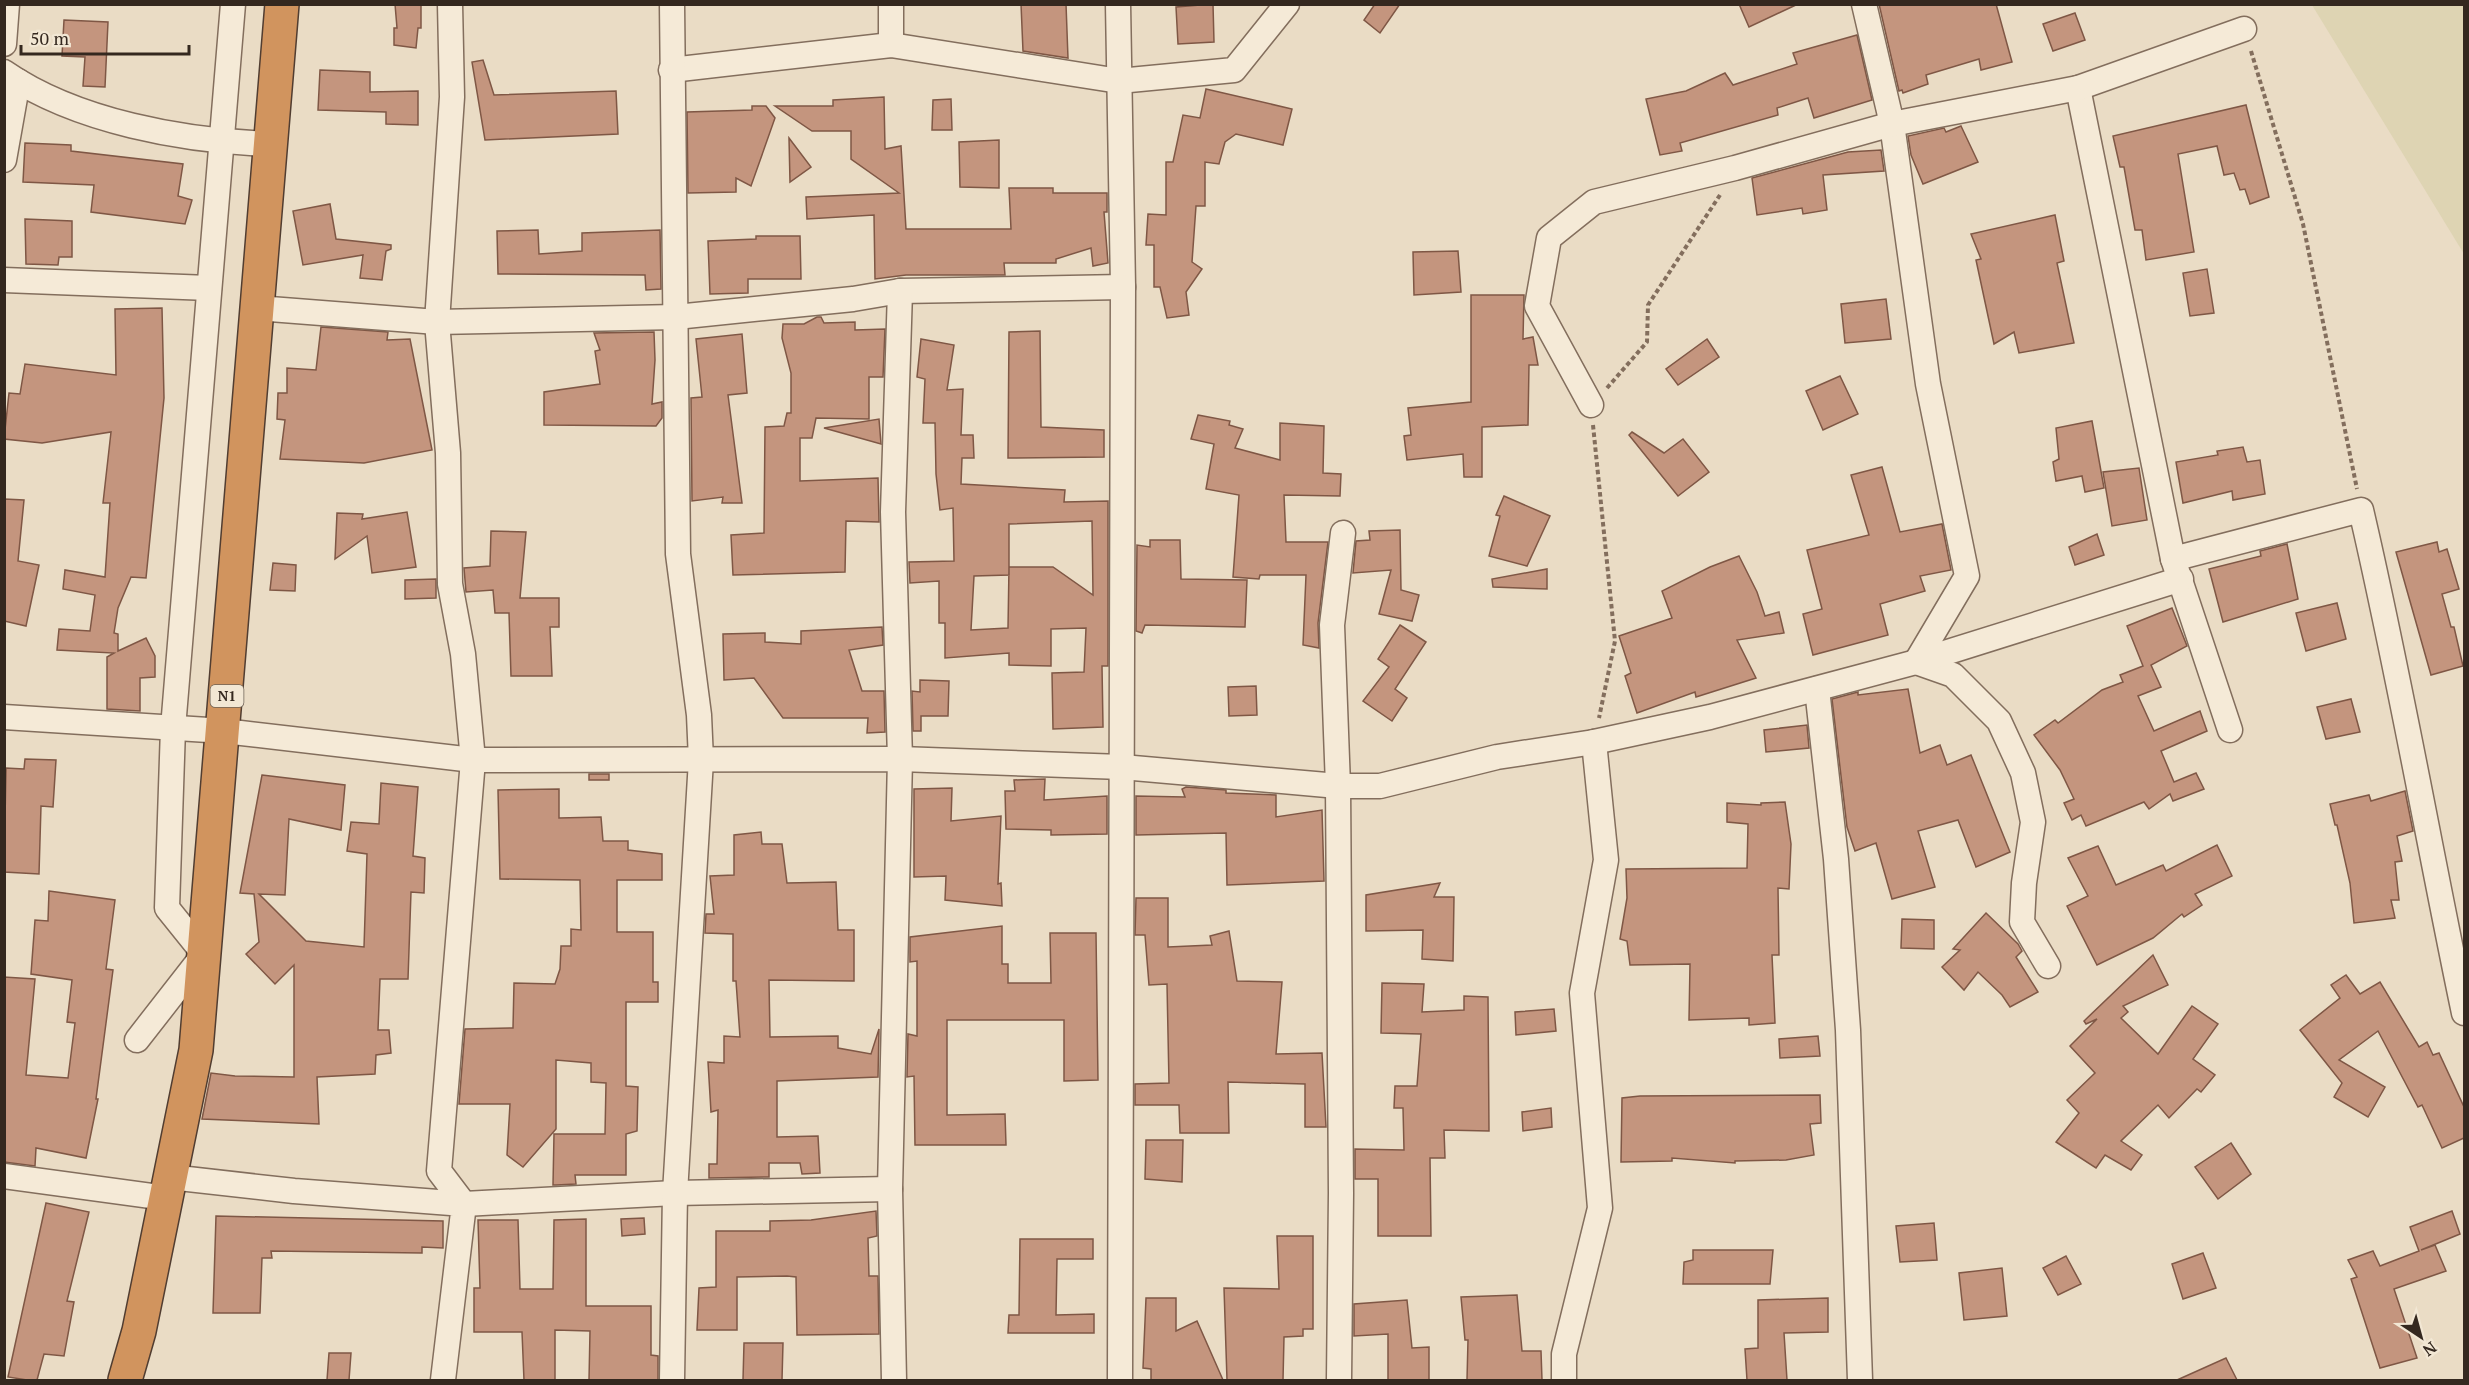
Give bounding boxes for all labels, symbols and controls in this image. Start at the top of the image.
scale bar [21,18,189,56]
text: 50 m [30,26,70,50]
road number: N1 [210,685,244,707]
north arrow [2391,1307,2451,1367]
text: N [2418,1337,2441,1362]

